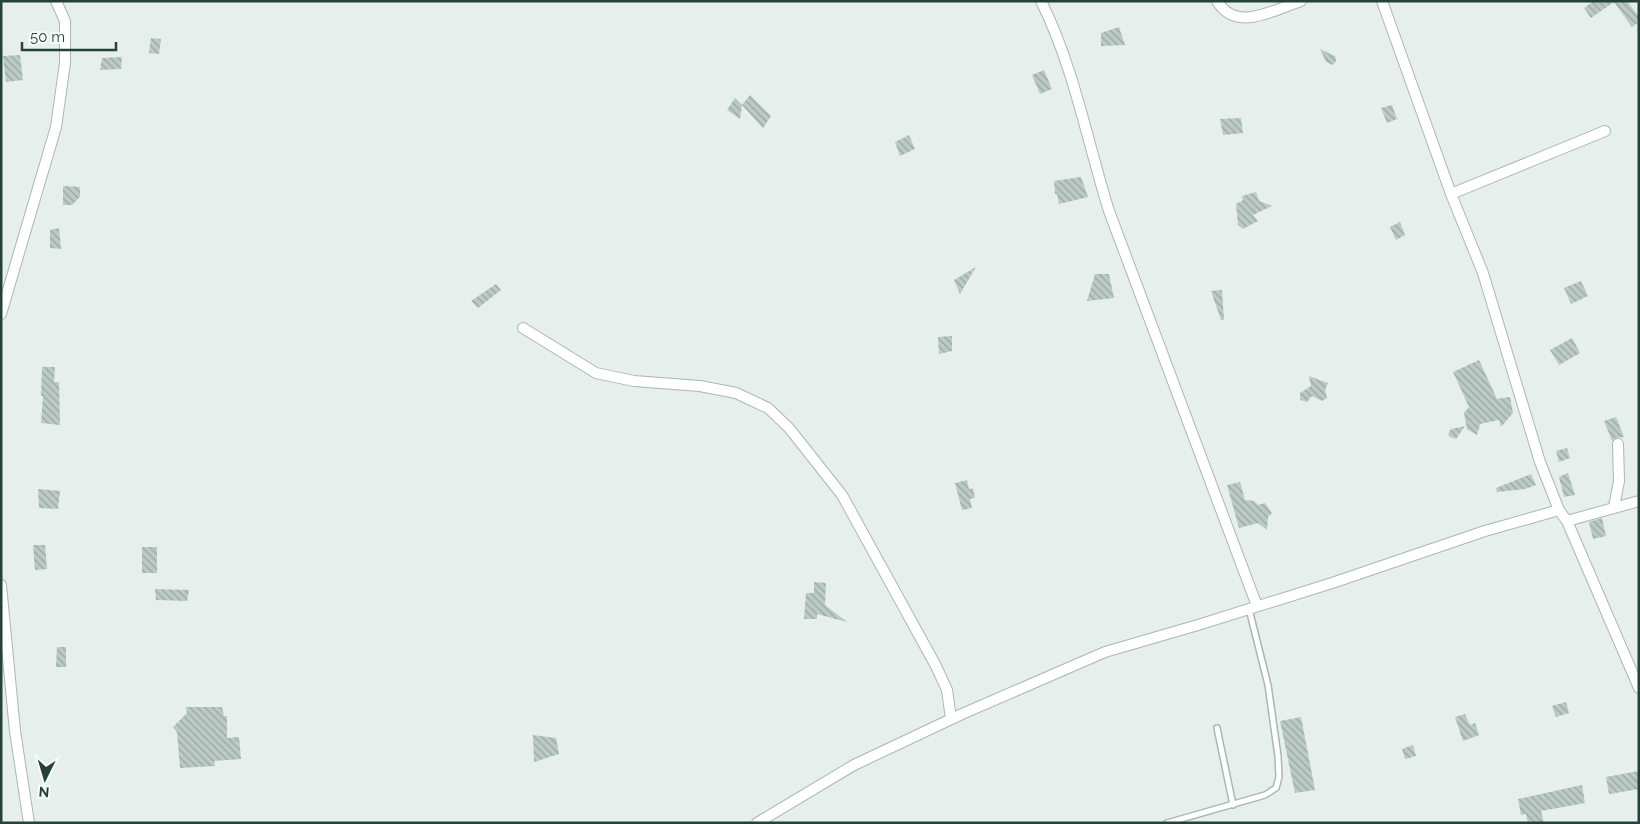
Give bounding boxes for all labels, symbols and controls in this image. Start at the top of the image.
scale bar [22,20,116,52]
text: 50 m [30,28,65,46]
north arrow [20,754,70,804]
text: N [38,784,50,800]

